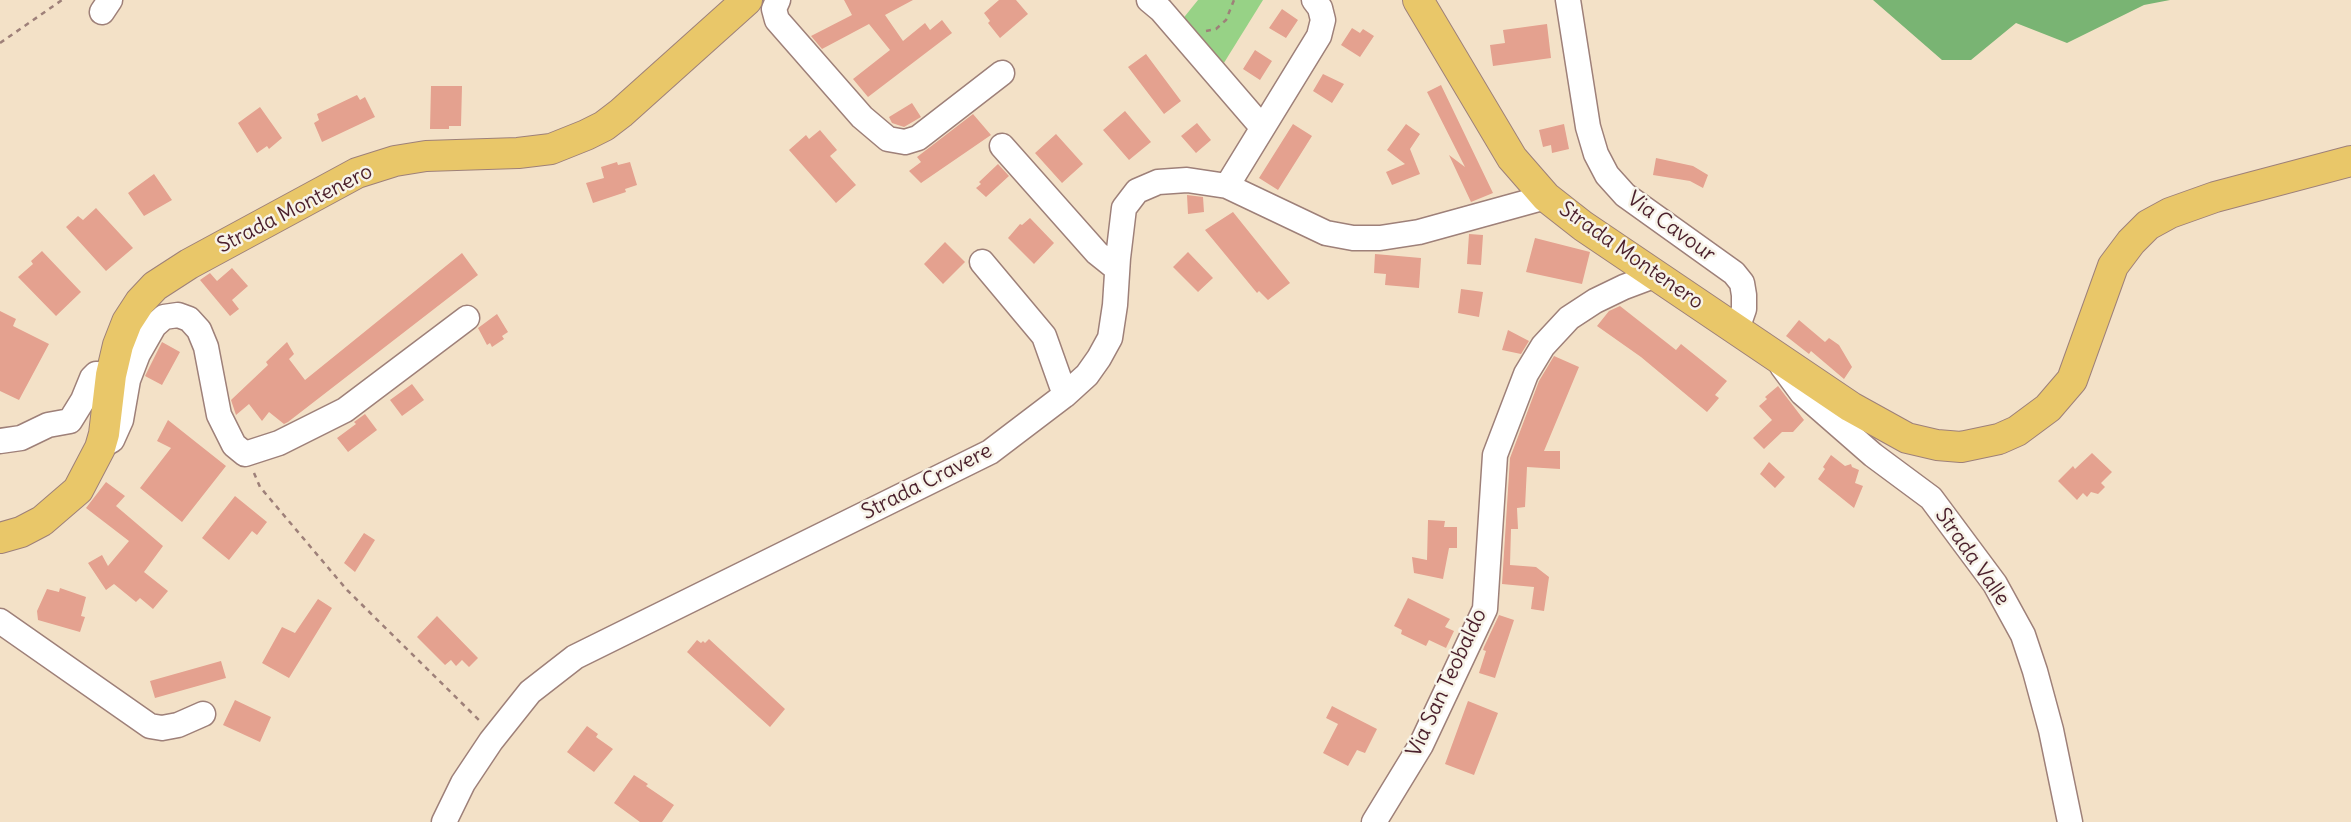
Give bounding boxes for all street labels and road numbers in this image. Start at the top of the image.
street label: Strada Montenero [213,159,377,259]
street label: Via Cavour [1622,186,1720,268]
street label: Strada Montenero [1554,197,1708,315]
street label: Strada Cravere [858,438,996,526]
street label: Strada Valle [1929,504,2015,610]
street label: Via San Teobaldo [1402,605,1492,761]

